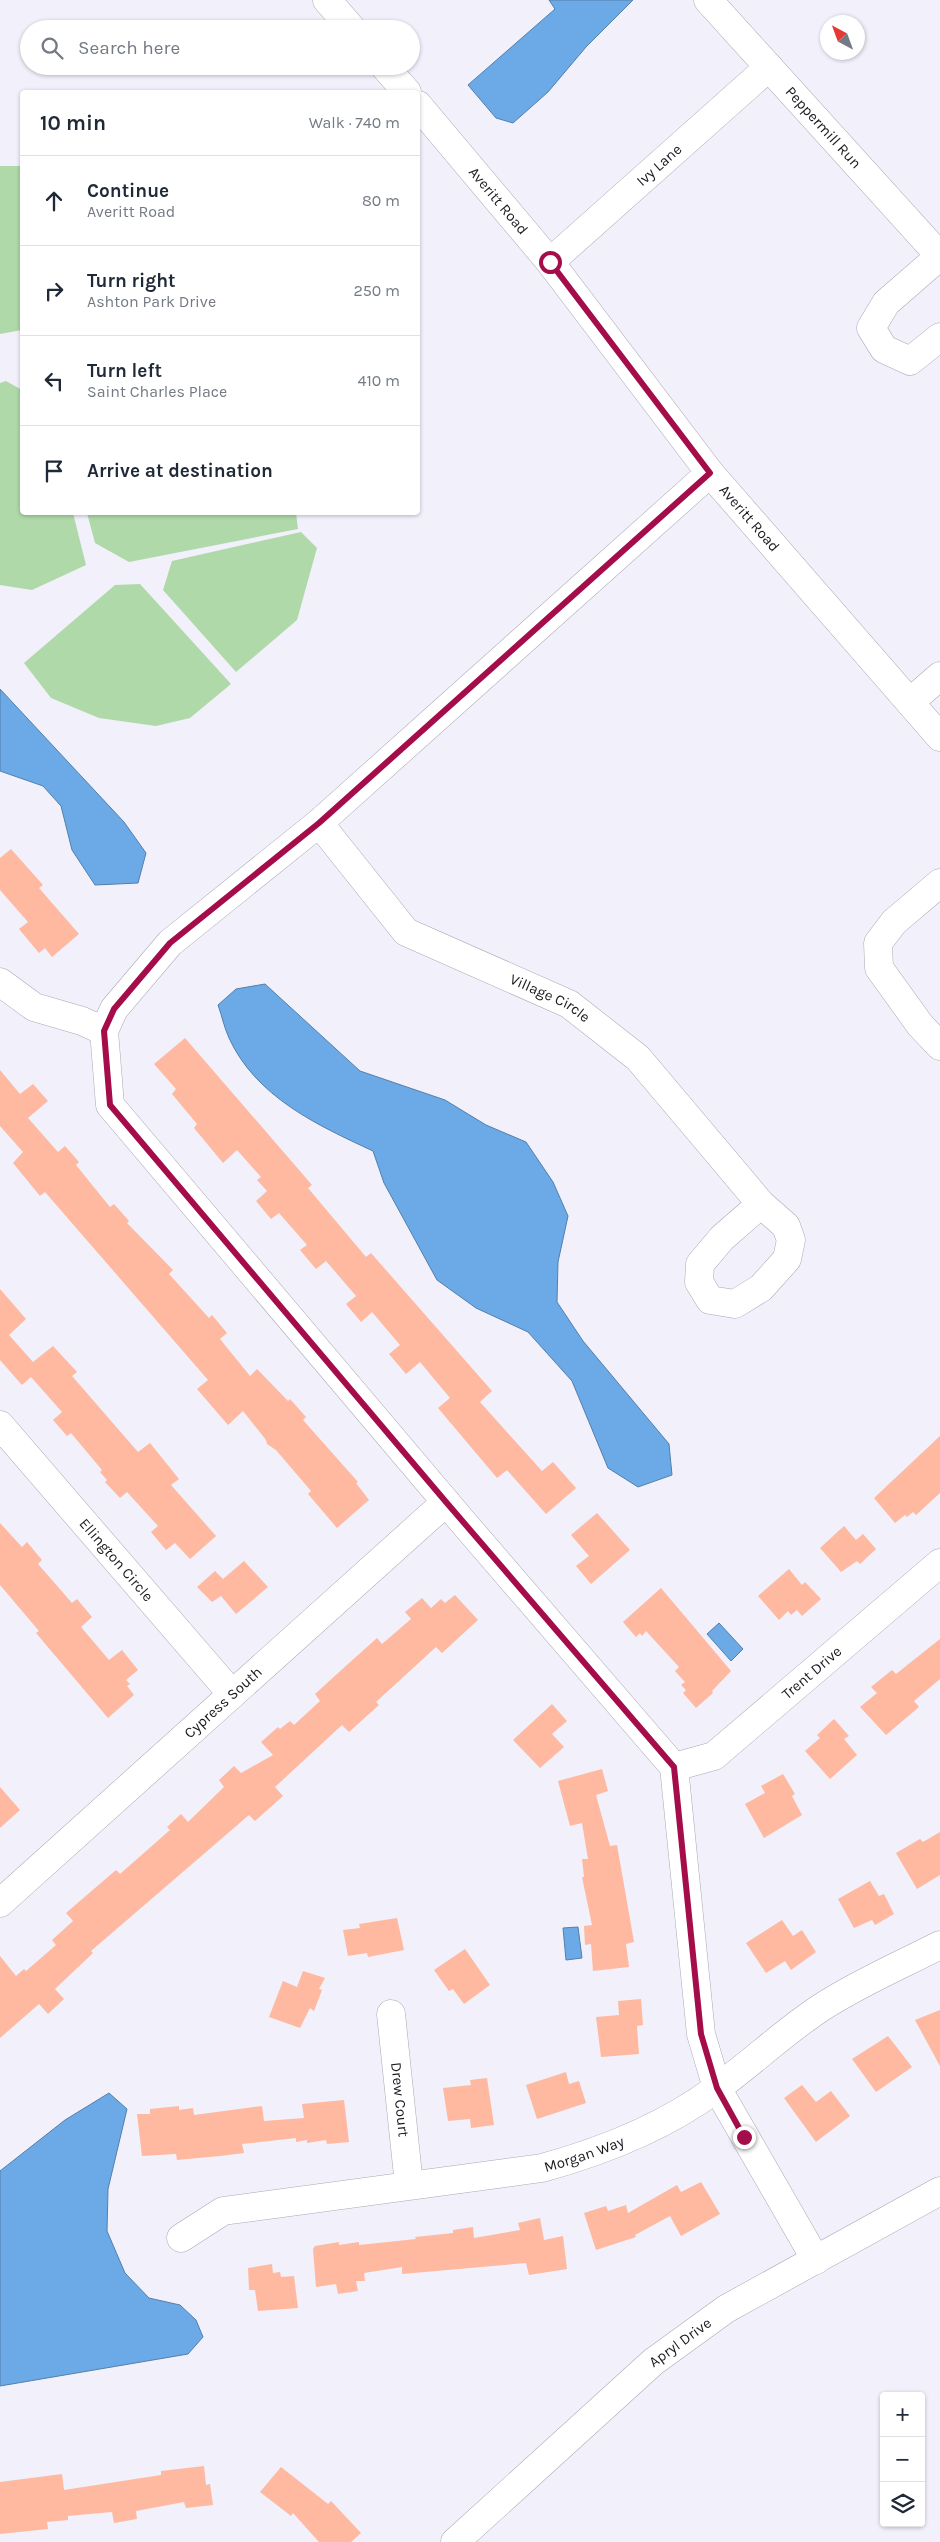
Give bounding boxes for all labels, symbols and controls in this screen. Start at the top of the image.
north arrow [820,15,865,60]
search box [20,20,420,75]
icon: search [38,34,66,62]
text: Search here [78,37,180,59]
street label: Peppermill Run [782,83,865,172]
text: 10 min [40,111,106,135]
text: Walk · 740 m [309,113,400,132]
street label: Ivy Lane [633,140,685,190]
street label: Averitt Road [465,163,532,238]
text: Continue [87,180,169,202]
icon: ahead [40,187,68,215]
text: 80 m [362,191,400,210]
text: Averitt Road [87,202,175,221]
route start [539,251,562,274]
text: Turn right [87,270,176,292]
icon: right [40,277,68,305]
text: 250 m [353,281,400,300]
text: Ashton Park Drive [87,292,216,311]
text: Turn left [87,360,162,382]
icon: left [40,367,68,395]
text: 410 m [358,371,400,390]
text: Saint Charles Place [87,382,227,401]
icon: arrive [40,457,68,485]
text: Arrive at destination [87,460,273,482]
street label: Averitt Road [715,481,783,555]
street label: Village Circle [507,970,594,1026]
street label: Ellington Circle [75,1514,157,1605]
street label: Trent Drive [778,1642,845,1703]
street label: Cypress South [180,1663,266,1742]
street label: Drew Court [387,2061,413,2138]
route end [733,2126,756,2149]
street label: Morgan Way [542,2132,627,2176]
street label: Apryl Drive [645,2314,715,2371]
map controls [880,2392,925,2527]
button: + [880,2392,925,2437]
button: − [880,2437,925,2482]
button: layers [880,2482,925,2527]

